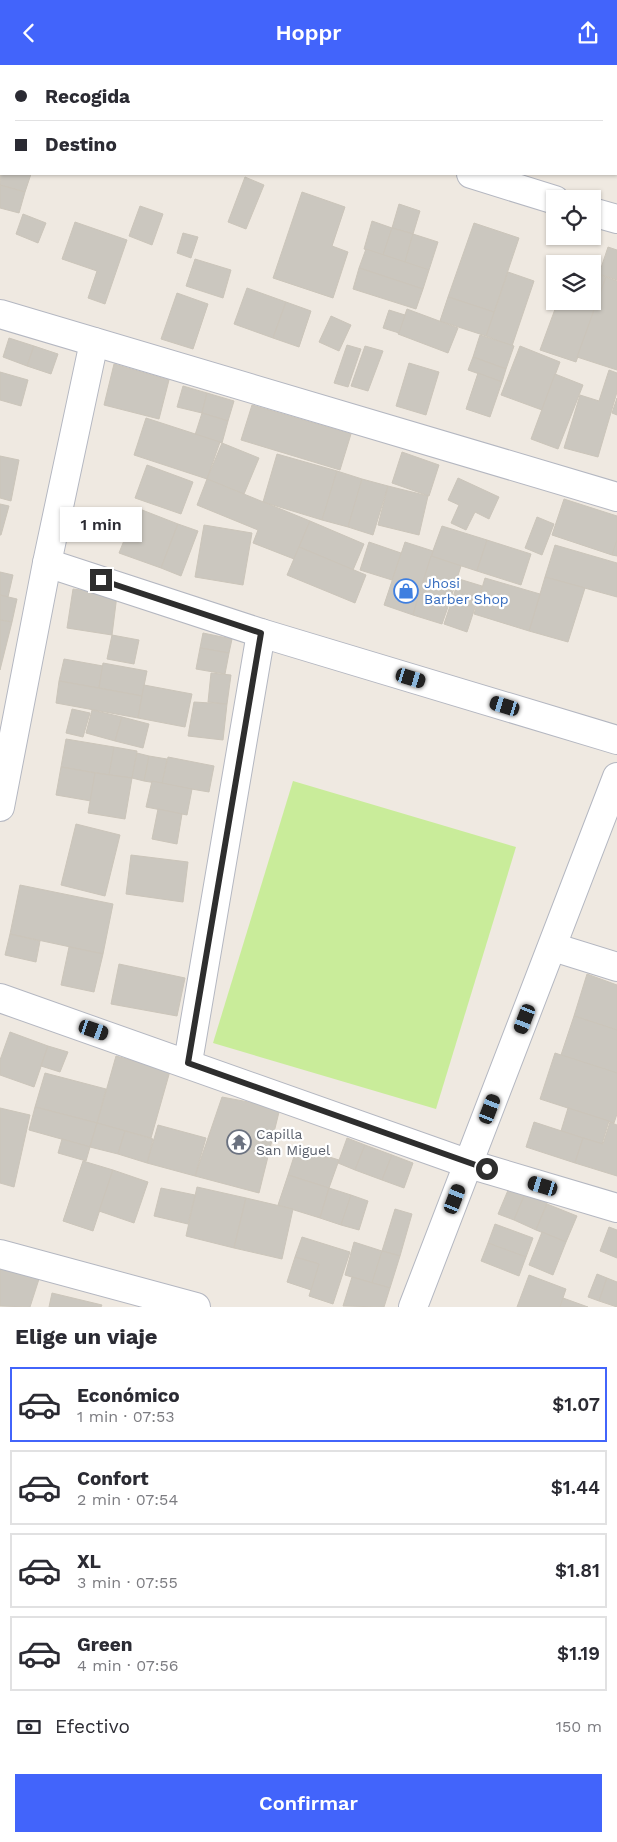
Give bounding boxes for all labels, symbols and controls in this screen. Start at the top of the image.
icon: back [15,19,43,47]
icon: share [574,19,602,47]
text: Hoppr [275,20,342,45]
text: Recogida [45,85,130,108]
text: Destino [45,133,117,156]
map controls [546,190,601,310]
button: locate [546,190,601,245]
button: layers [546,255,601,310]
callout: 1 min [60,507,142,543]
text: 1 min [80,515,122,534]
route end [90,569,112,591]
place label: Jhosi Barber Shop [424,575,509,607]
shop icon: Jhosi Barber Shop [393,578,419,604]
car [394,666,427,690]
car [488,694,521,718]
car [512,1002,537,1036]
car [77,1018,110,1042]
car [477,1092,502,1126]
place label: Capilla San Miguel [256,1126,331,1158]
temple icon: Capilla San Miguel [226,1129,252,1155]
route start [476,1158,498,1180]
car [526,1174,559,1198]
car [442,1182,467,1216]
text: Elige un viaje [15,1324,158,1349]
icon: car [17,1382,62,1427]
text: Económico [77,1384,180,1407]
text: $1.07 [552,1393,600,1416]
text: 1 min · 07:53 [77,1407,175,1426]
icon: car [17,1465,62,1510]
text: Confort [77,1467,148,1490]
text: $1.44 [551,1476,600,1499]
text: 2 min · 07:54 [77,1490,178,1509]
icon: car [17,1548,62,1593]
text: XL [77,1550,101,1573]
text: $1.81 [555,1559,600,1582]
text: 3 min · 07:55 [77,1573,178,1592]
icon: car [17,1631,62,1676]
text: Green [77,1633,133,1656]
text: $1.19 [557,1642,600,1665]
text: 4 min · 07:56 [77,1656,179,1675]
icon: cash [15,1713,43,1741]
text: Efectivo [55,1715,130,1738]
text: 150 m [556,1717,602,1736]
button: Confirmar [15,1774,602,1832]

